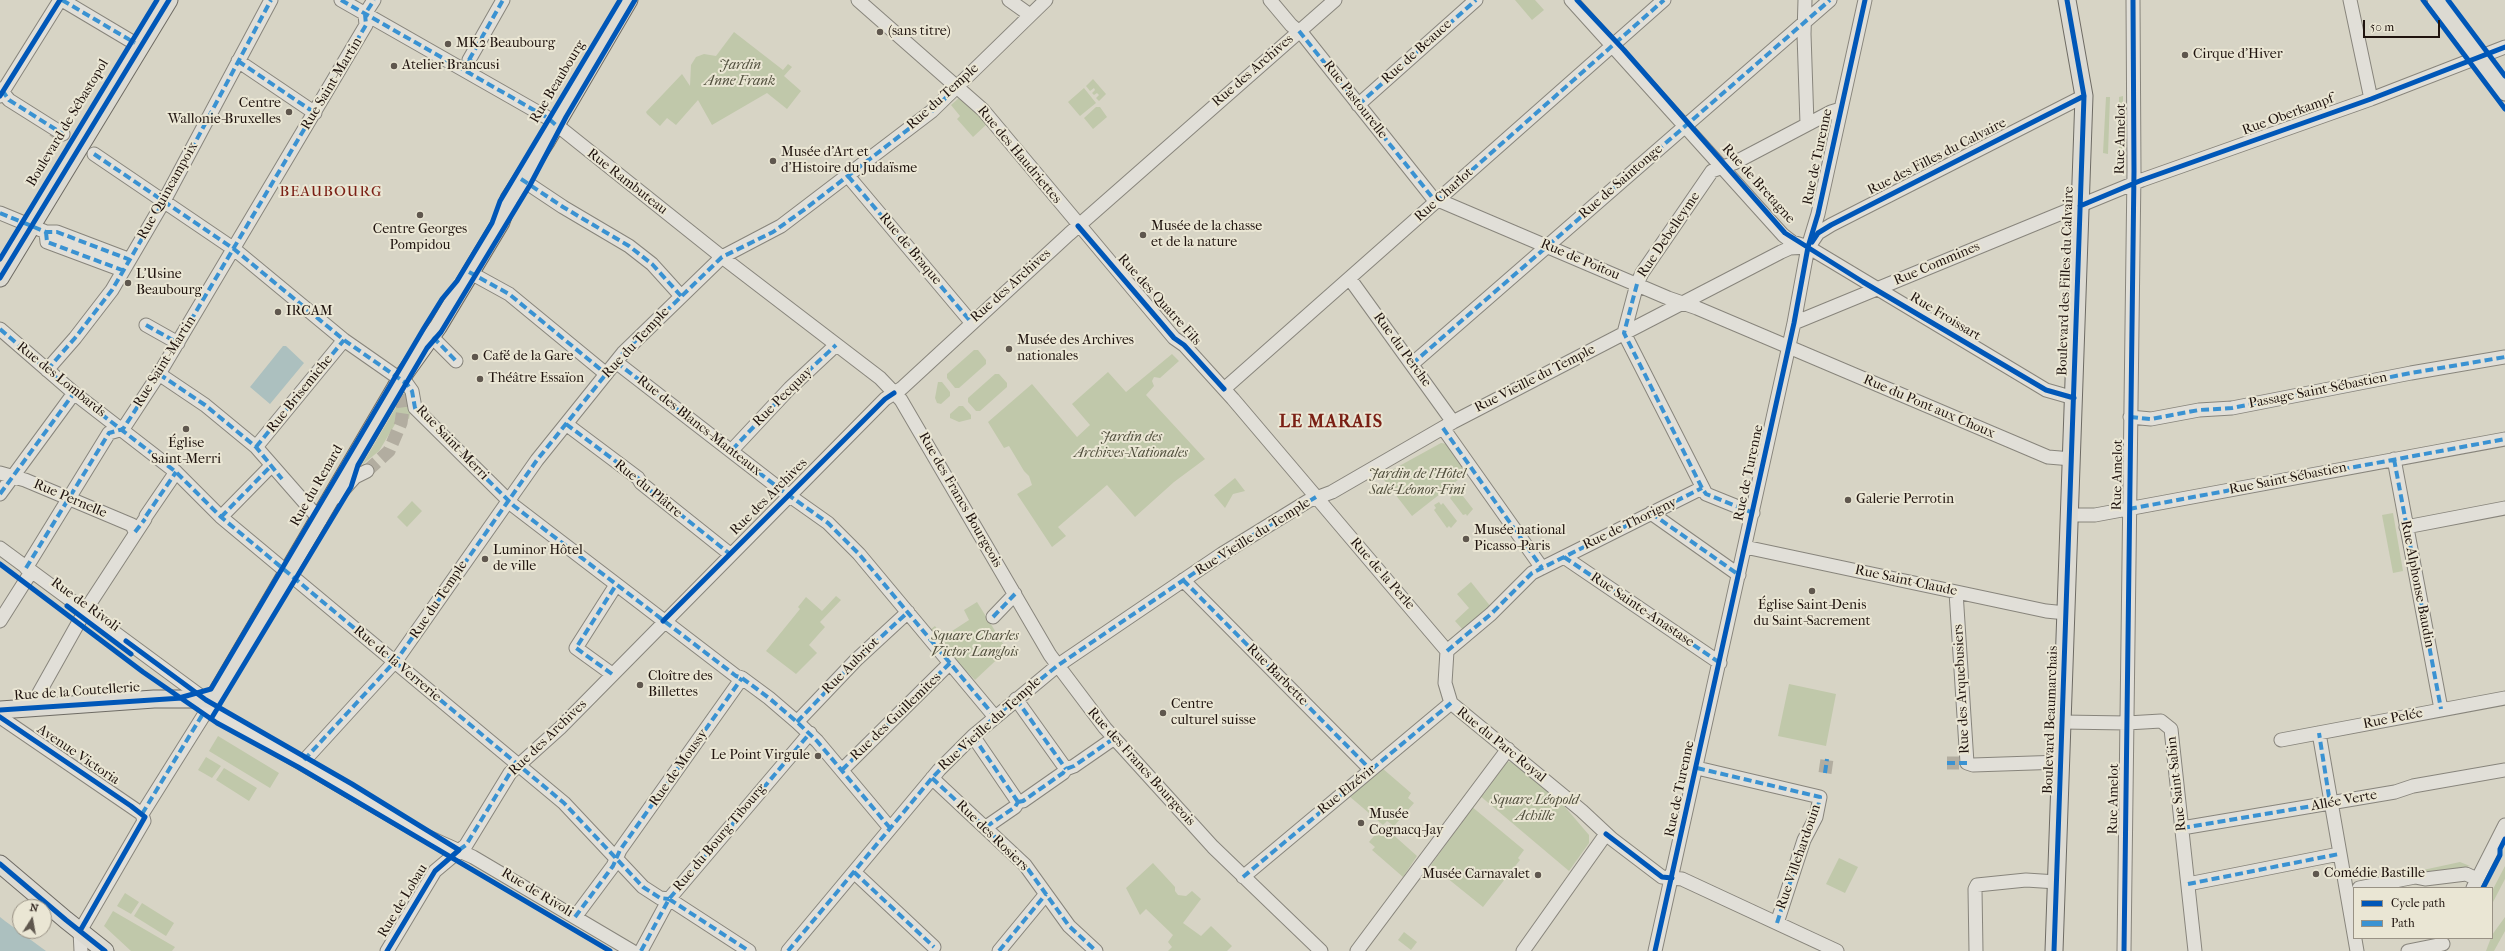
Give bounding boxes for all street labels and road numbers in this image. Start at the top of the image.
street label: Rue de Beauce [1378,16,1456,88]
street label: Rue des Archives [1209,31,1297,111]
street label: Rue Saint-Martin [298,35,366,133]
street label: Rue Beaubourg [527,38,589,126]
street label: Boulevard de Sébastopol [23,56,113,190]
street label: Rue Pastourelle [1319,57,1391,143]
street label: Rue du Temple [903,60,983,134]
street label: Rue Oberkampf [2240,91,2336,139]
street label: Rue des Haudriettes [973,103,1065,207]
street label: Rue Amelot [2112,103,2130,175]
street label: Rue de Turenne [1800,107,1836,207]
street label: Rue des Filles du Calvaire [1865,115,2009,199]
street label: Rue Quincampoix [134,139,202,243]
street label: Rue de Saintonge [1576,141,1666,223]
street label: Rue de Bretagne [1718,141,1798,227]
street label: Rue Rambuteau [583,145,671,219]
street label: Rue Charlot [1411,164,1477,226]
street label: Boulevard des Filles du Calvaire [2054,186,2078,376]
street label: Rue Debelleyme [1634,189,1704,281]
street label: Rue de Braque [875,210,945,288]
street label: Rue de Poitou [1538,236,1622,284]
street label: Rue Commines [1891,238,1983,290]
street label: Rue des Archives [967,246,1055,326]
street label: Rue des Quatre Fils [1114,251,1204,349]
street label: Rue Froissart [1906,289,1984,345]
street label: Rue du Temple [599,304,673,382]
street label: Rue du Perche [1369,309,1435,391]
street label: Rue Saint-Martin [130,313,200,411]
street label: Rue des Lombards [13,339,109,421]
street label: Rue Vieille du Temple [1472,341,1598,417]
street label: Rue Brisemiche [263,352,337,436]
street label: Rue Pecquay [750,364,816,430]
street label: Passage Saint-Sébastien [2247,369,2389,413]
street label: Rue des Blancs-Manteaux [633,372,765,480]
street label: Rue du Pont aux Choux [1861,372,1997,442]
street label: Rue Saint-Merri [412,402,492,484]
street label: Rue de Turenne [1731,423,1767,523]
street label: Rue des Francs Bourgeois [914,429,1006,571]
street label: Rue Amelot [2109,439,2127,511]
street label: Rue du Renard [287,442,347,530]
street label: Rue des Archives [727,455,811,539]
street label: Rue du Plâtre [611,456,685,522]
street label: Rue Saint-Sébastien [2228,459,2348,499]
street label: Rue Pernelle [31,476,109,522]
street label: Rue de Thorigny [1580,494,1680,554]
street label: Rue Vieille du Temple [1192,495,1314,579]
street label: Rue Alphonse Baudin [2396,519,2438,649]
street label: Rue de la Perle [1346,534,1418,614]
street label: Rue du Temple [407,557,471,643]
street label: Rue Saint-Claude [1853,562,1959,600]
street label: Rue Sainte-Anastase [1587,569,1697,651]
street label: Rue de Rivoli [47,574,123,636]
street label: Rue de la Verrerie [350,622,444,706]
street label: Rue des Arquebusiers [1950,624,1974,754]
street label: Rue Aubriot [819,634,883,698]
street label: Rue Barbette [1243,641,1311,709]
street label: Boulevard Beaumarchais [2040,646,2062,794]
street label: Rue des Guillemites [847,669,945,765]
street label: Rue Vieille du Temple [935,673,1045,775]
street label: Rue de la Coutellerie [13,679,141,705]
street label: Rue des Archives [505,696,591,780]
street label: Rue des Francs Bourgeois [1083,704,1199,830]
street label: Rue du Parc Royal [1453,704,1549,786]
street label: Rue Pelée [2362,705,2424,733]
street label: Avenue Victoria [33,721,123,789]
street label: Rue de Moussy [646,726,712,810]
street label: Rue Saint-Sabin [2164,736,2190,832]
street label: Rue de Turenne [1662,739,1698,839]
street label: Rue Elzévir [1314,761,1380,819]
street label: Rue Amelot [2105,763,2123,835]
street label: Rue du Bourg Tibourg [670,781,770,895]
street label: Allée Verte [2310,787,2378,815]
street label: Rue des Rosiers [952,797,1032,875]
street label: Rue Villehardouin [1773,802,1825,912]
street label: Rue de Lobau [375,861,431,941]
street label: Rue de Rivoli [498,865,576,921]

